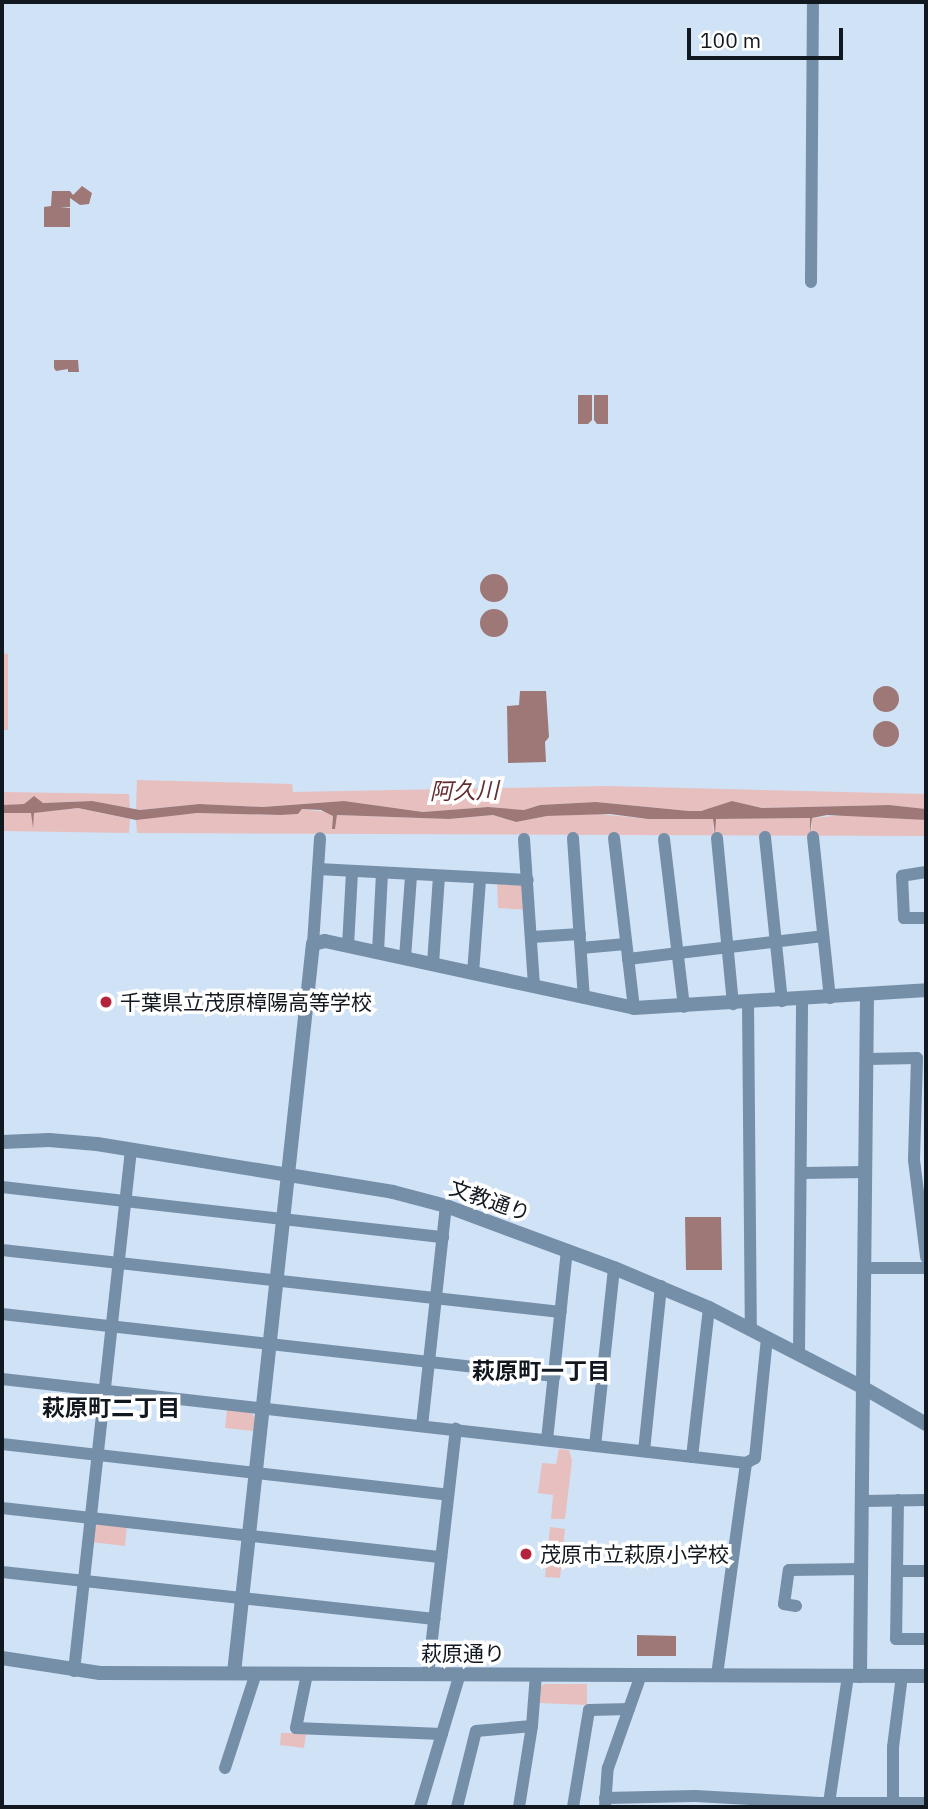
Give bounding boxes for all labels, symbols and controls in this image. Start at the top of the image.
scale bar [690,14,846,58]
text: 100 m [700,26,761,54]
water label: 阿久川 [429,776,499,804]
place label: 千葉県立茂原樟陽高等学校 [120,989,372,1015]
marker: 千葉県立茂原樟陽高等学校 [98,994,114,1010]
street label: 文教通り [446,1174,534,1226]
district label: 萩原町一丁目 [472,1356,610,1384]
district label: 萩原町二丁目 [42,1393,180,1421]
place label: 茂原市立萩原小学校 [540,1541,729,1567]
marker: 茂原市立萩原小学校 [518,1546,534,1562]
street label: 萩原通り [421,1640,505,1666]

